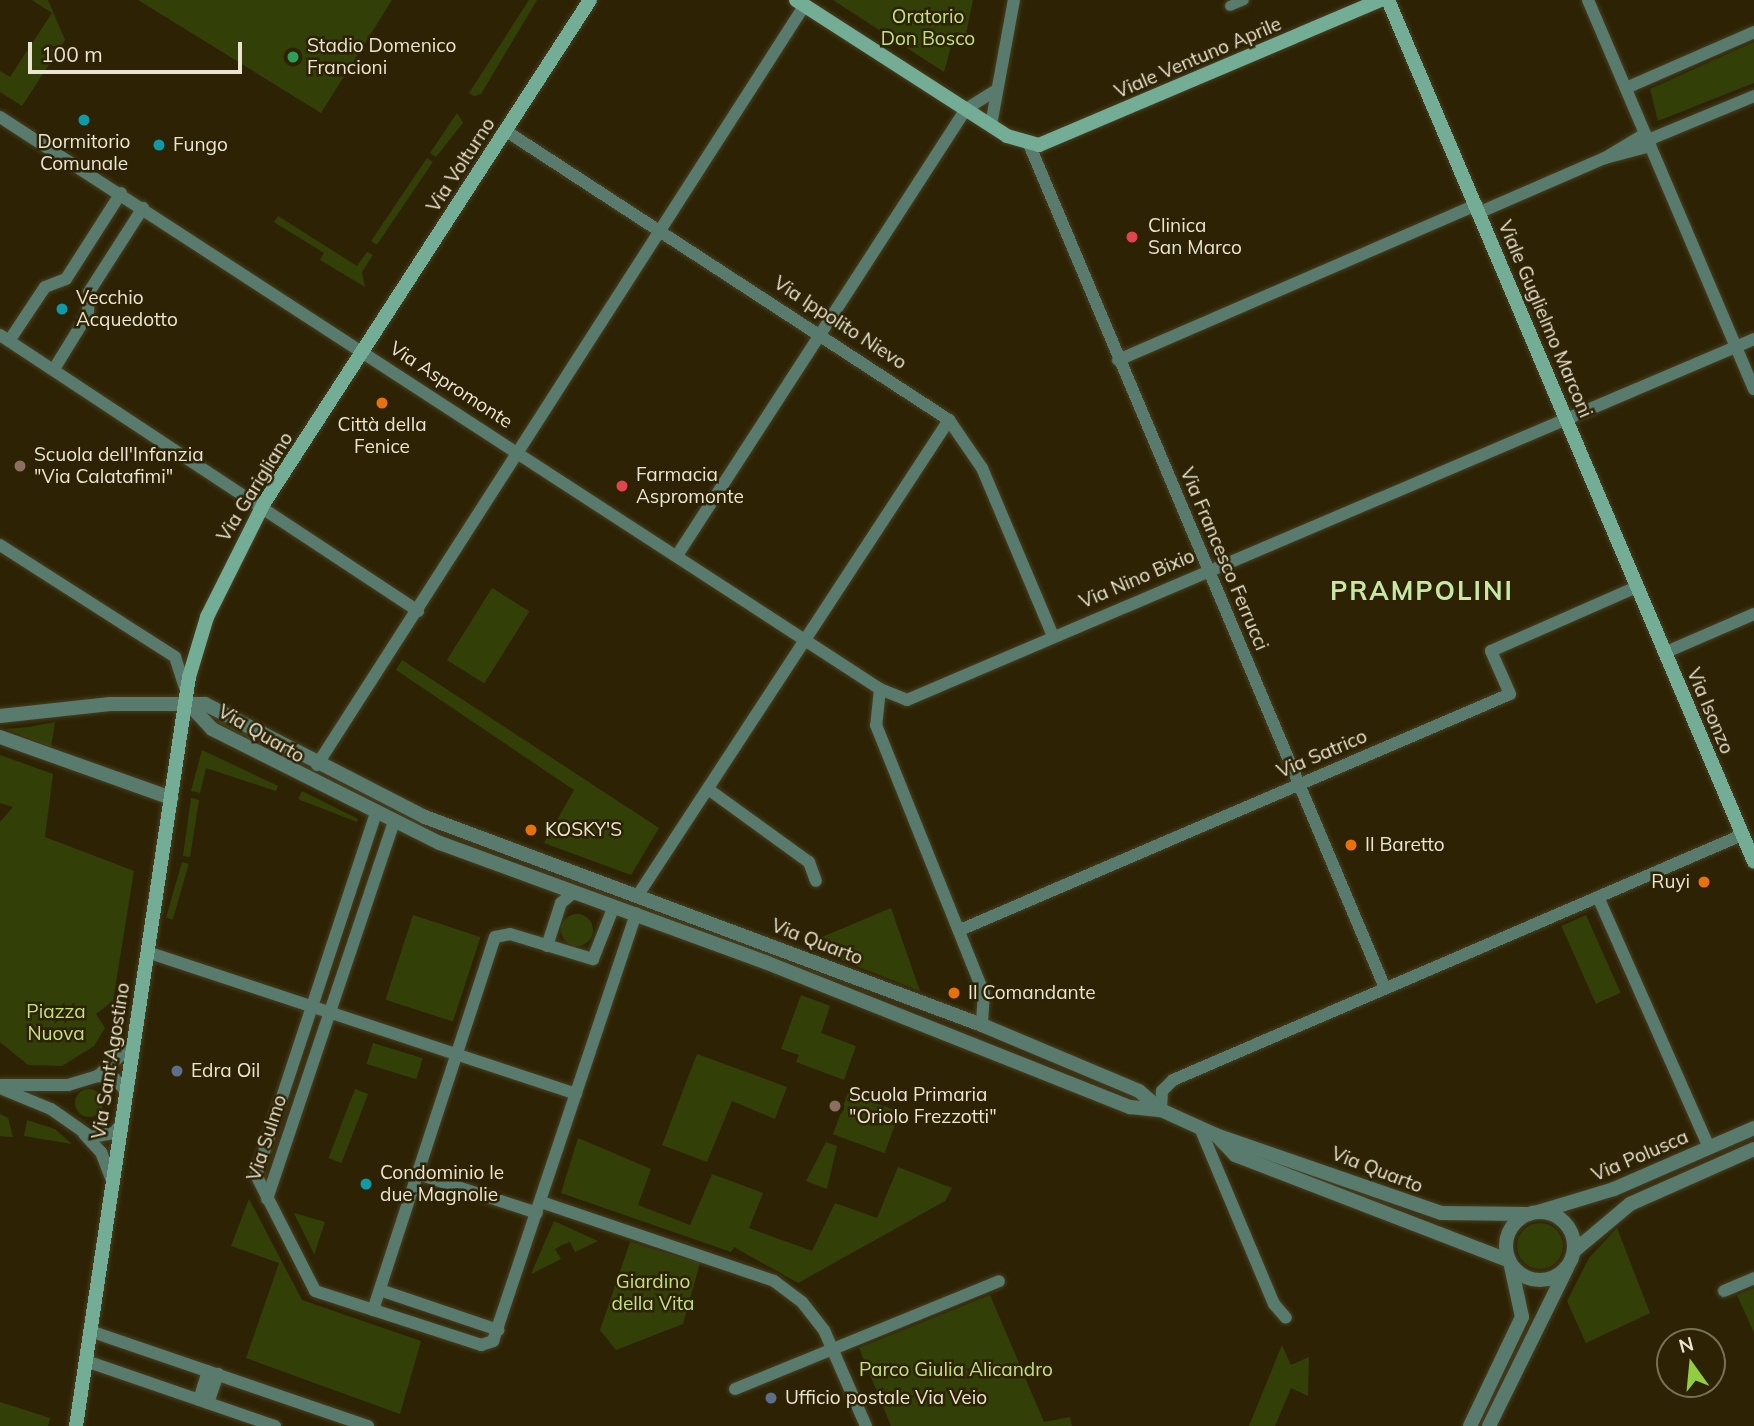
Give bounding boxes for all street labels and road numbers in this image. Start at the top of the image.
street label: Viale Ventuno Aprile [1111,13,1285,103]
street label: Via Volturno [422,113,500,217]
street label: Viale Guglielmo Marconi [1493,217,1597,421]
street label: Via Ippolito Nievo [769,272,911,374]
street label: Via Aspromonte [385,337,517,433]
street label: Via Garigliano [212,428,298,546]
street label: Via Francesco Ferrucci [1175,464,1273,654]
street label: Via Nino Bixio [1076,545,1198,613]
street label: Via Isonzo [1682,665,1738,757]
street label: Via Quarto [214,700,308,768]
street label: Via Satrico [1274,725,1370,783]
street label: Via Quarto [768,914,866,970]
street label: Via Sant'Agostino [87,981,135,1141]
street label: Via Sulmo [242,1092,292,1184]
street label: Via Polusca [1588,1125,1692,1187]
street label: Via Quarto [1328,1142,1426,1198]

